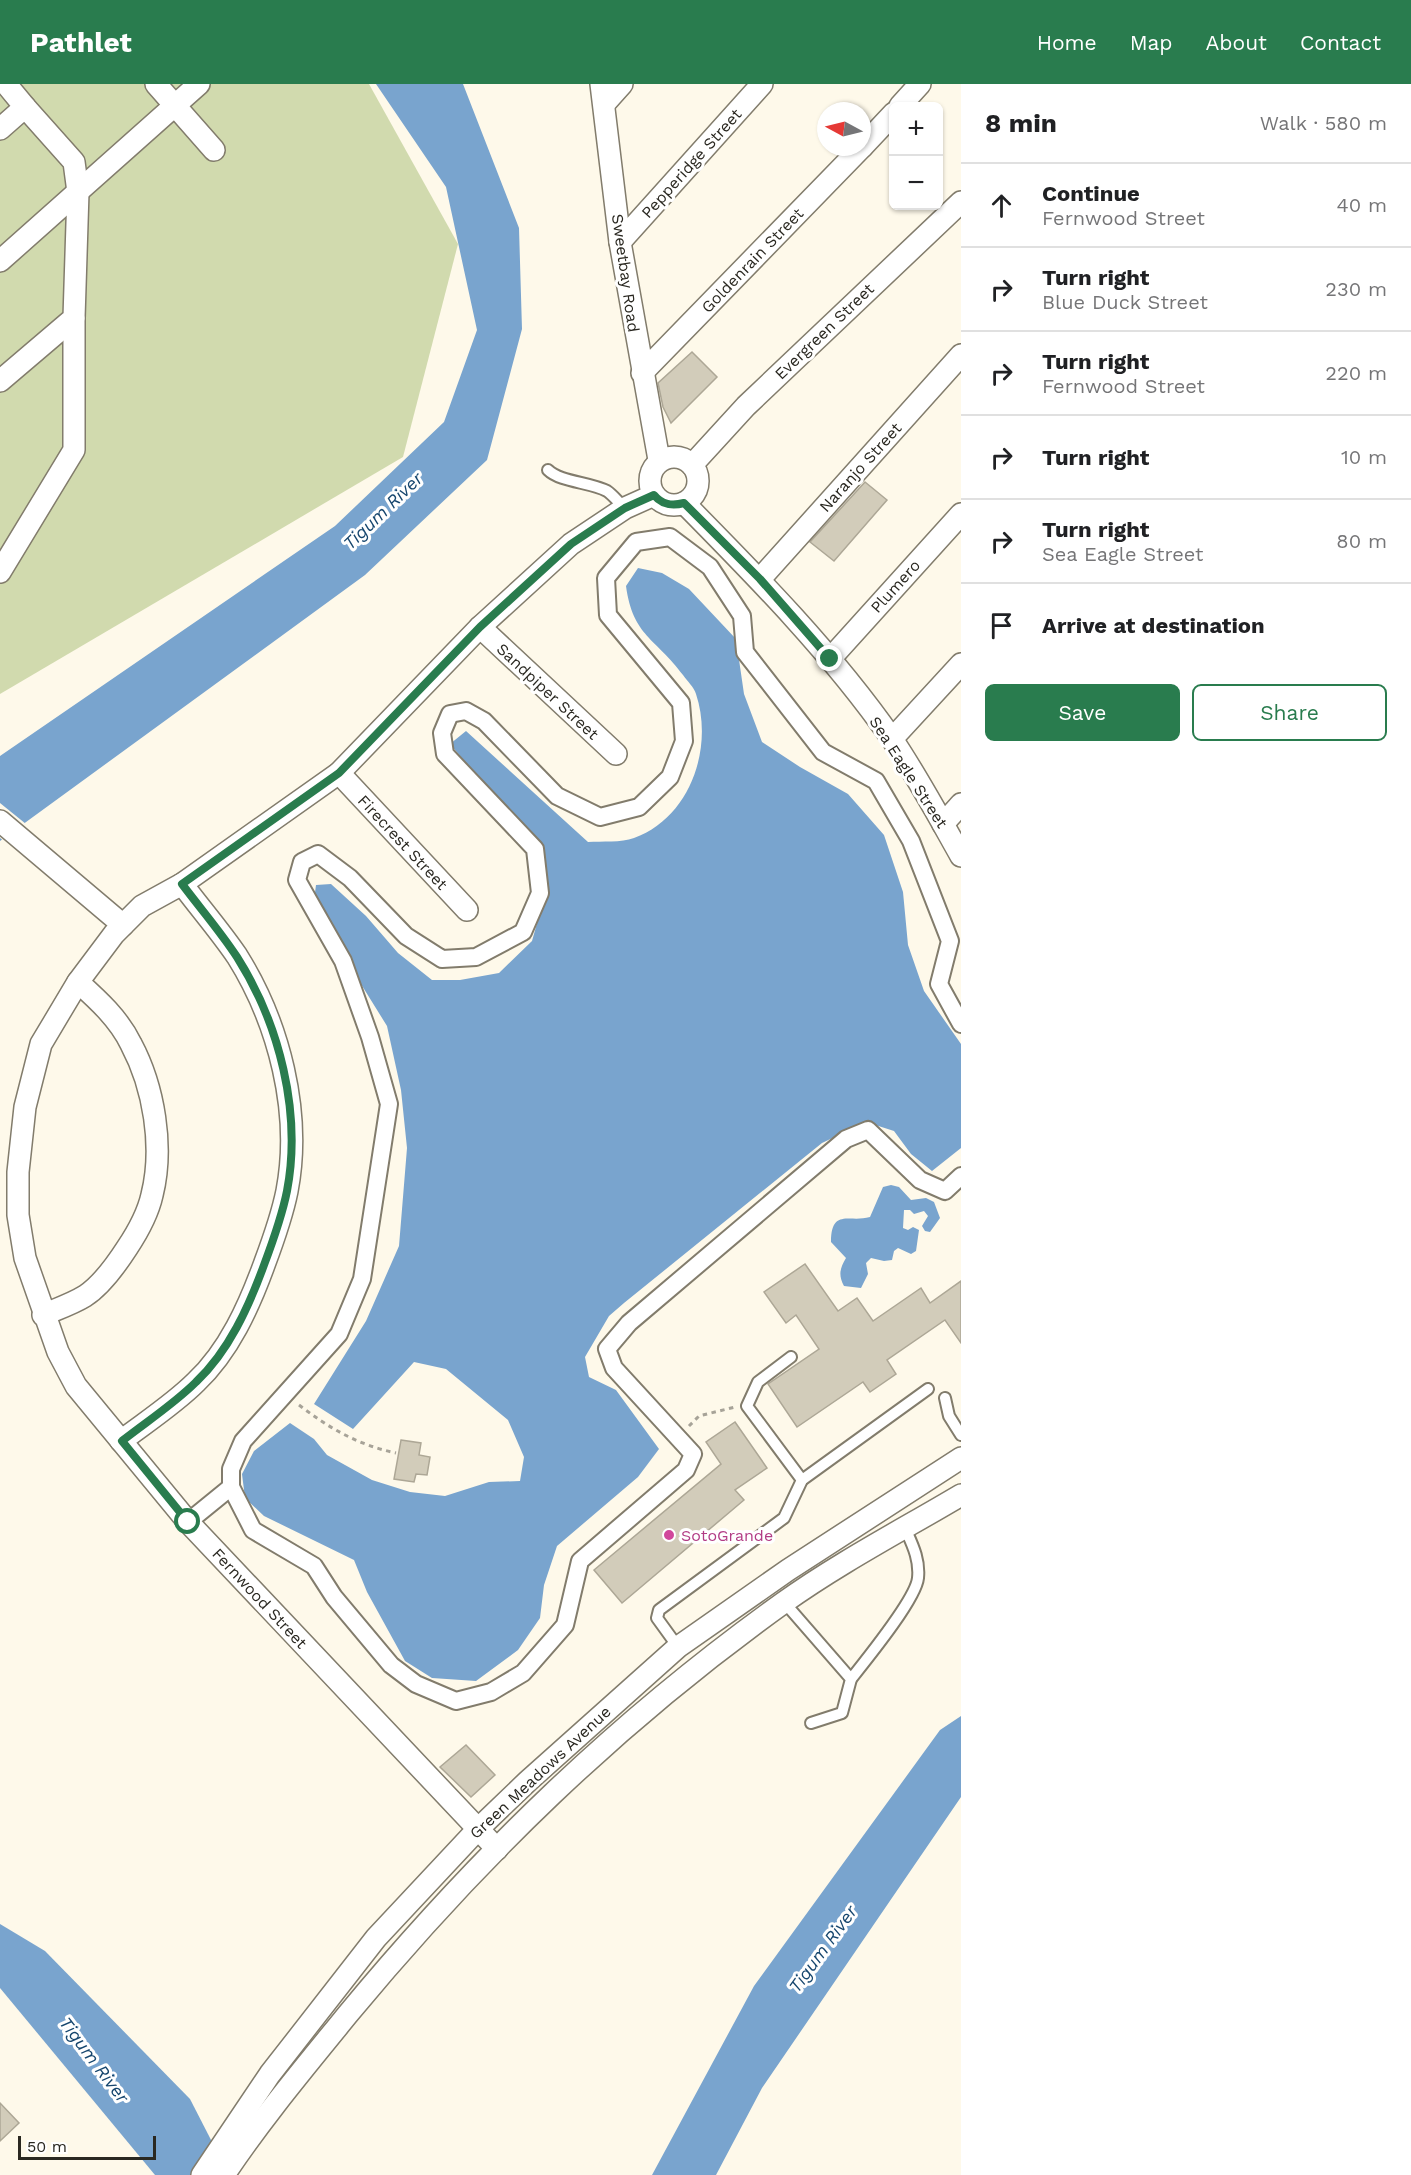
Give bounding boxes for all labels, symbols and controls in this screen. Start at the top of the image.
text: Pathlet [30,26,132,59]
text: Home [1037,30,1097,55]
text: Map [1130,30,1173,55]
text: About [1206,30,1267,55]
text: Contact [1300,30,1381,55]
north arrow [817,102,871,156]
map controls [889,102,943,210]
button: + [889,102,943,156]
street label: Pepperidge Street [637,105,746,222]
text: 8 min [985,108,1057,138]
text: Walk · 580 m [1260,111,1387,135]
button: − [889,156,943,210]
text: Continue [1042,181,1140,206]
icon: ahead [985,189,1018,222]
text: 40 m [1336,193,1387,217]
street label: Goldenrain Street [697,204,807,317]
text: Fernwood Street [1042,206,1205,230]
street label: Sweetbay Road [608,213,643,333]
text: Turn right [1042,265,1149,290]
icon: right [985,273,1018,306]
text: 230 m [1325,277,1387,301]
street label: Evergreen Street [771,279,878,383]
text: Blue Duck Street [1042,290,1208,314]
text: Turn right [1042,349,1149,374]
icon: right [985,357,1018,390]
text: 220 m [1325,361,1387,385]
text: Fernwood Street [1042,374,1205,398]
street label: Naranjo Street [815,419,906,516]
icon: right [985,441,1018,474]
text: Turn right [1042,445,1149,470]
text: 10 m [1341,445,1387,469]
water label: Tigum River [339,467,427,554]
text: Turn right [1042,517,1149,542]
icon: right [985,525,1018,558]
text: 80 m [1336,529,1387,553]
text: Sea Eagle Street [1042,542,1203,566]
street label: Plumero [867,556,924,617]
icon: arrive [985,609,1018,642]
text: Arrive at destination [1042,613,1265,638]
street label: Sandpiper Street [493,639,603,744]
route end [816,645,842,671]
button: Save [985,684,1180,741]
button: Share [1192,684,1387,741]
street label: Sea Eagle Street [865,713,952,832]
street label: Firecrest Street [354,791,452,894]
route start [174,1508,200,1534]
place label: SotoGrande [681,1526,773,1545]
marker: SotoGrande [662,1528,676,1542]
street label: Fernwood Street [208,1544,311,1653]
street label: Green Meadows Avenue [466,1702,615,1843]
water label: Tigum River [784,1900,862,1996]
water label: Tigum River [55,2013,134,2108]
scale bar [18,2133,156,2160]
text: 50 m [27,2137,67,2156]

